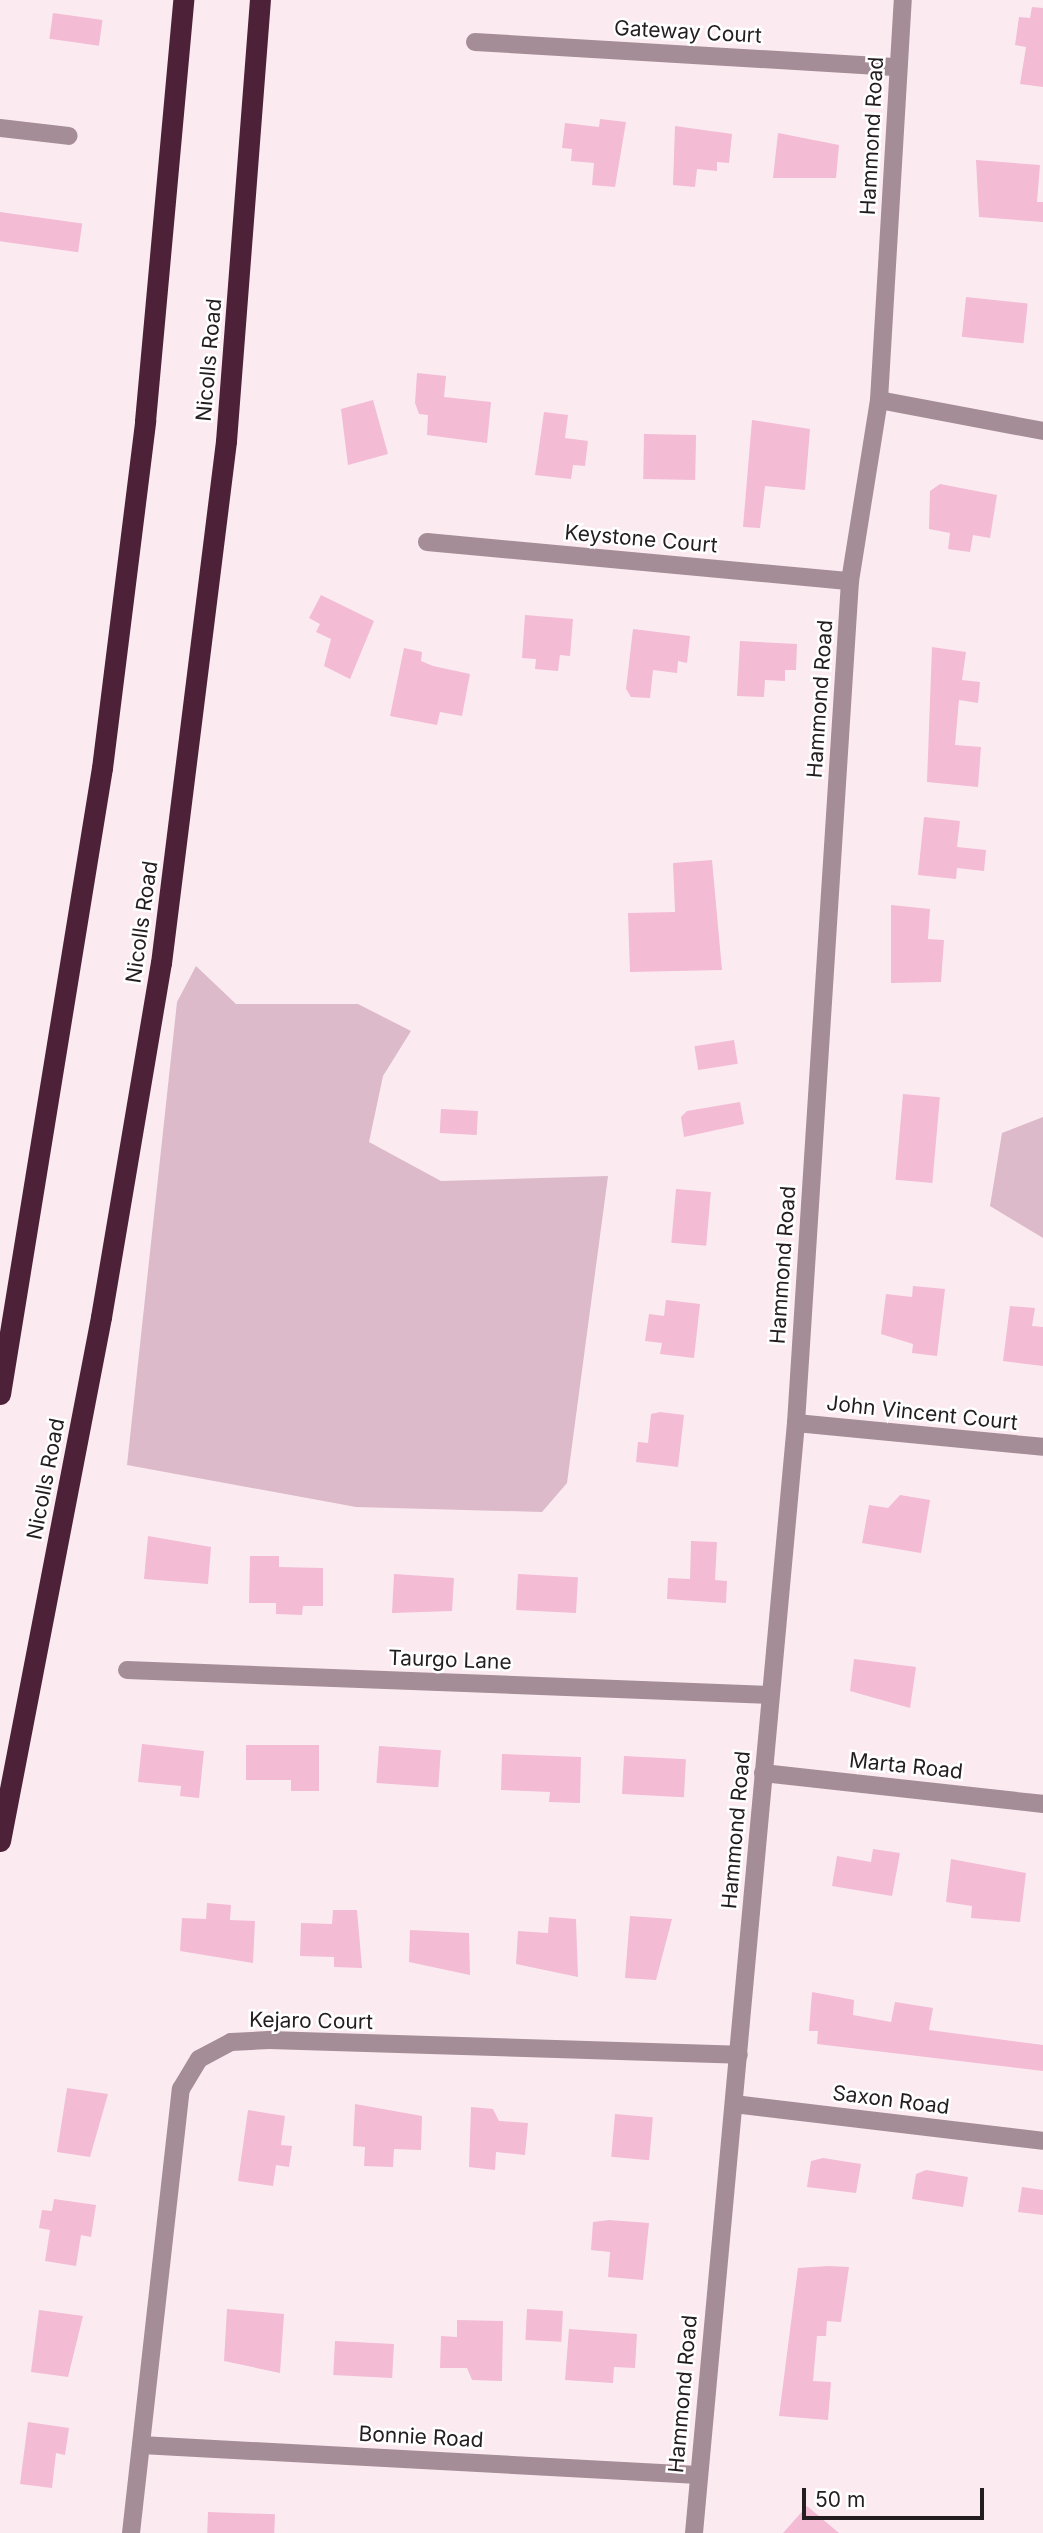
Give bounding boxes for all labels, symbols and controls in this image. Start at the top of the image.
street label: Gateway Court [614,16,762,48]
street label: Hammond Road [855,56,889,216]
street label: Nicolls Road [191,297,227,423]
street label: Keystone Court [564,520,718,558]
street label: Hammond Road [802,619,838,779]
street label: Nicolls Road [121,859,163,985]
street label: Hammond Road [765,1185,801,1345]
street label: John Vincent Court [825,1390,1019,1436]
street label: Nicolls Road [22,1416,70,1542]
street label: Taurgo Lane [388,1645,512,1675]
street label: Marta Road [848,1747,964,1785]
street label: Hammond Road [717,1750,755,1910]
street label: Kejaro Court [249,2007,373,2035]
street label: Saxon Road [831,2080,951,2120]
street label: Hammond Road [664,2314,702,2474]
street label: Bonnie Road [358,2421,484,2453]
scale bar [805,2474,987,2518]
text: 50 m [815,2487,865,2512]

